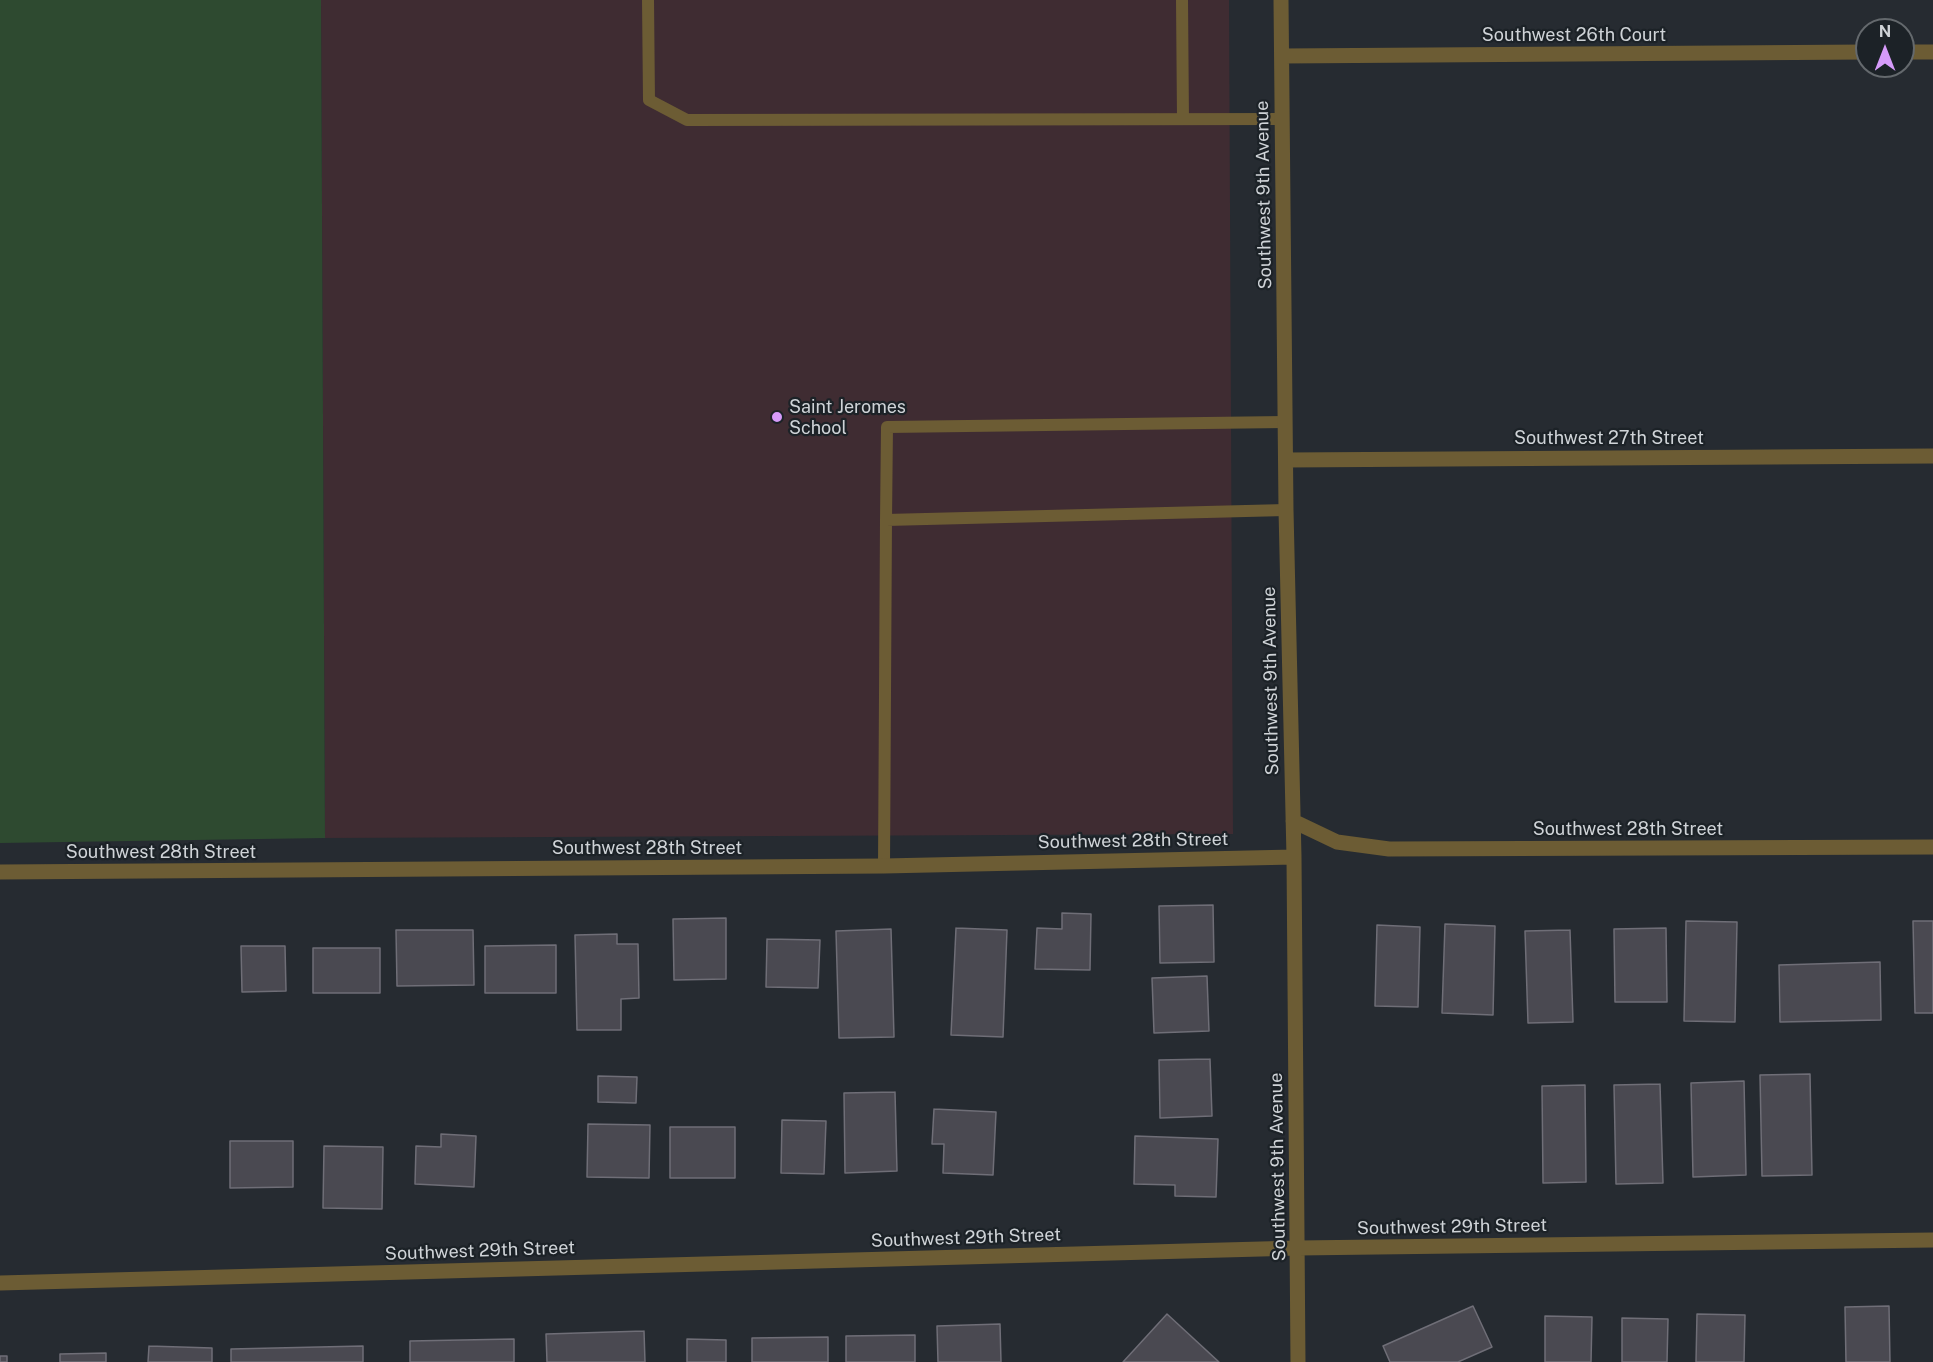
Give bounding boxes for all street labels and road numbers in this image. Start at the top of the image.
street label: Southwest 26th Court [1482,24,1666,46]
street label: Southwest 9th Avenue [1252,100,1276,290]
street label: Southwest 27th Street [1514,427,1704,449]
street label: Southwest 9th Avenue [1259,586,1283,776]
street label: Southwest 28th Street [1533,818,1723,840]
street label: Southwest 28th Street [1037,829,1229,853]
street label: Southwest 28th Street [552,837,742,859]
street label: Southwest 28th Street [66,841,256,863]
street label: Southwest 9th Avenue [1266,1072,1290,1262]
street label: Southwest 29th Street [1357,1215,1547,1239]
street label: Southwest 29th Street [871,1224,1061,1252]
street label: Southwest 29th Street [385,1237,575,1265]

